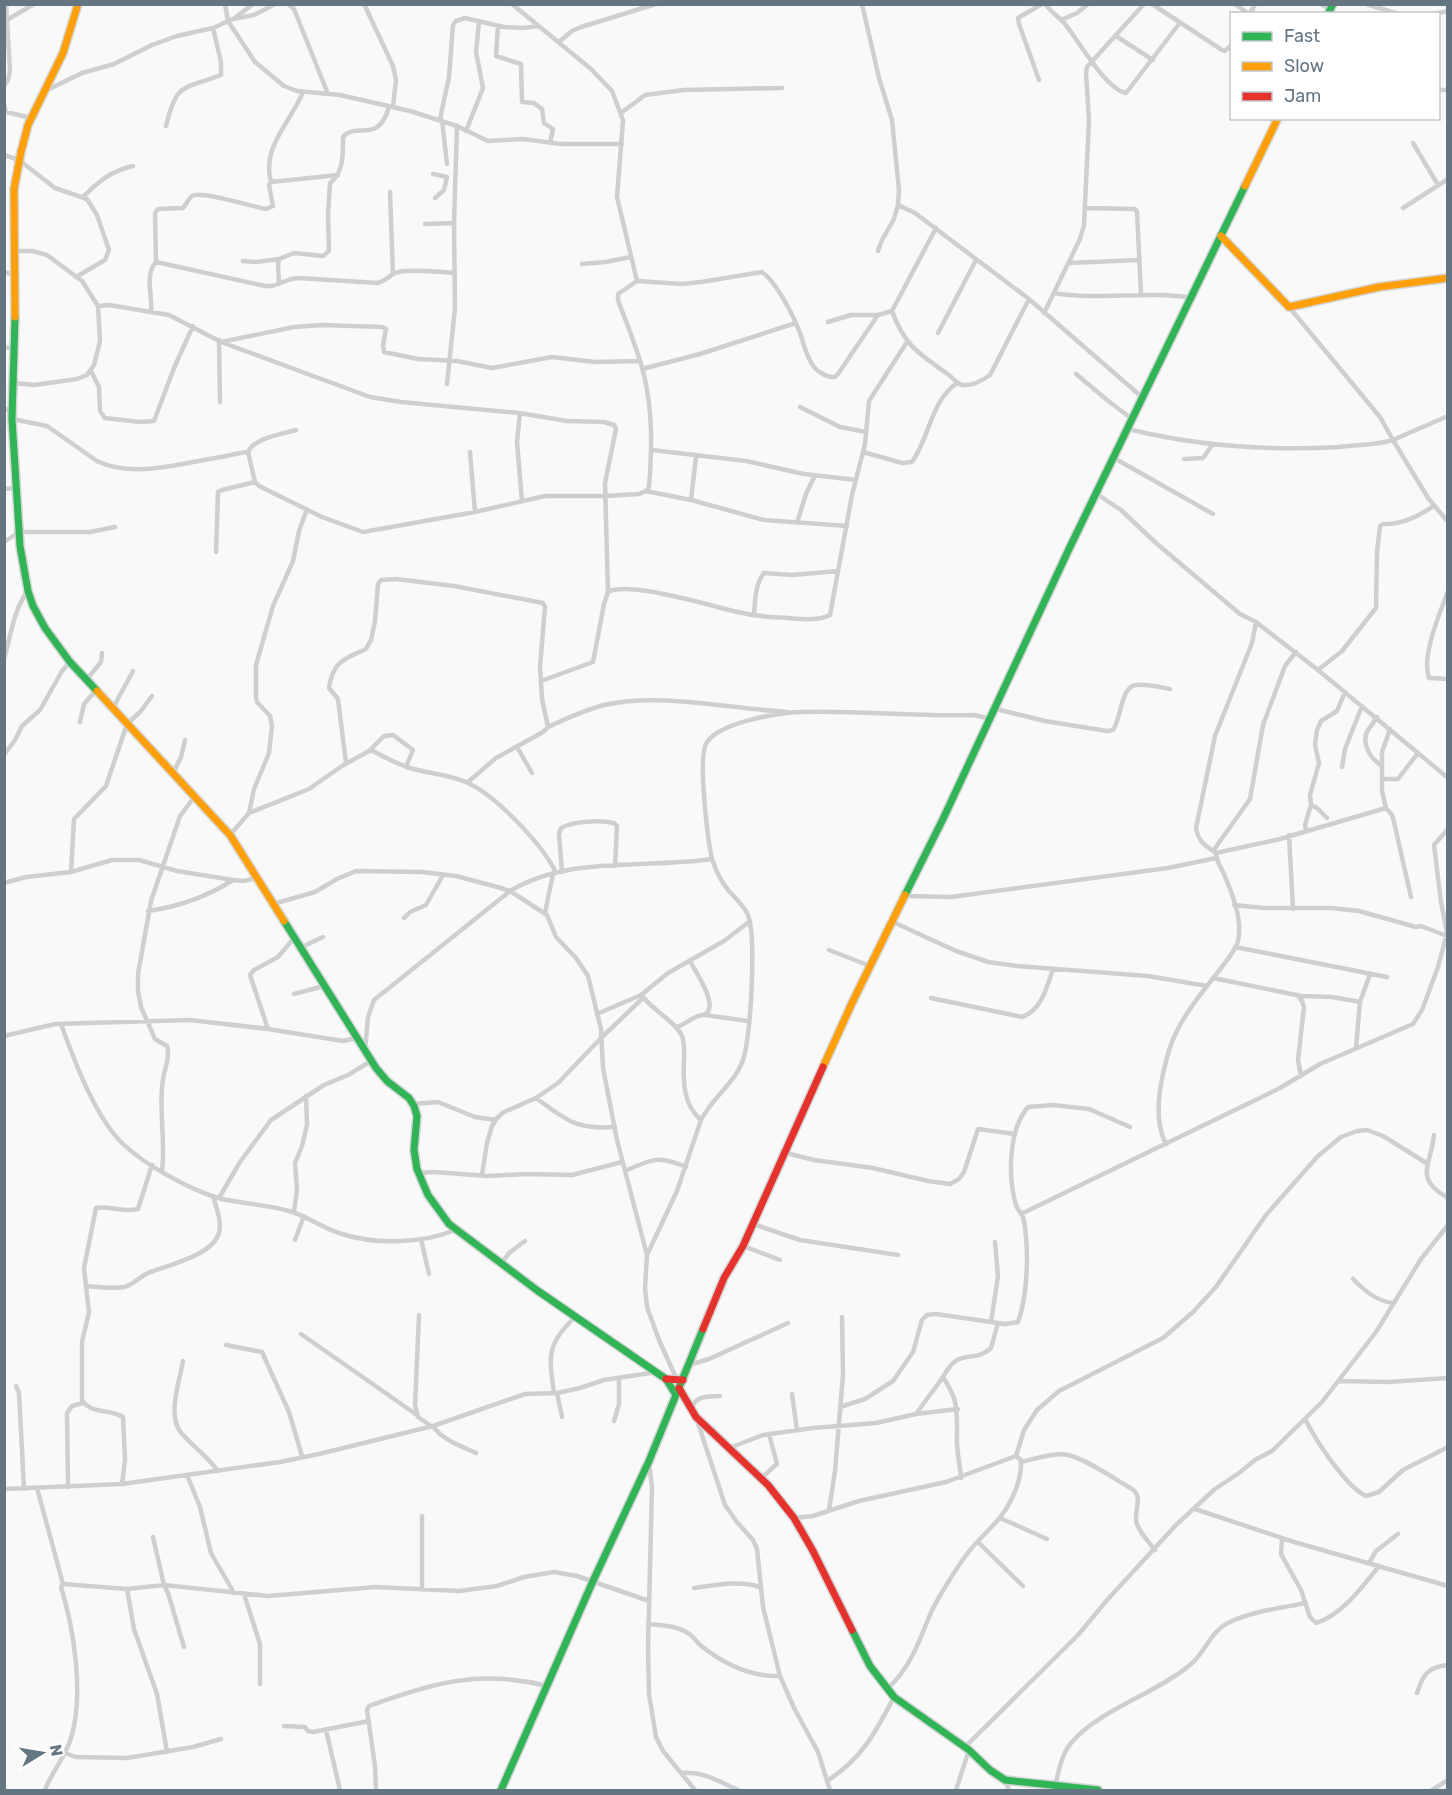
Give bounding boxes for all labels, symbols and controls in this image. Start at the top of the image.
legend [1230,12,1440,120]
text: Fast [1284,25,1320,47]
text: Slow [1284,55,1324,77]
text: Jam [1284,85,1321,107]
north arrow [12,1723,72,1783]
text: N [46,1743,67,1758]

